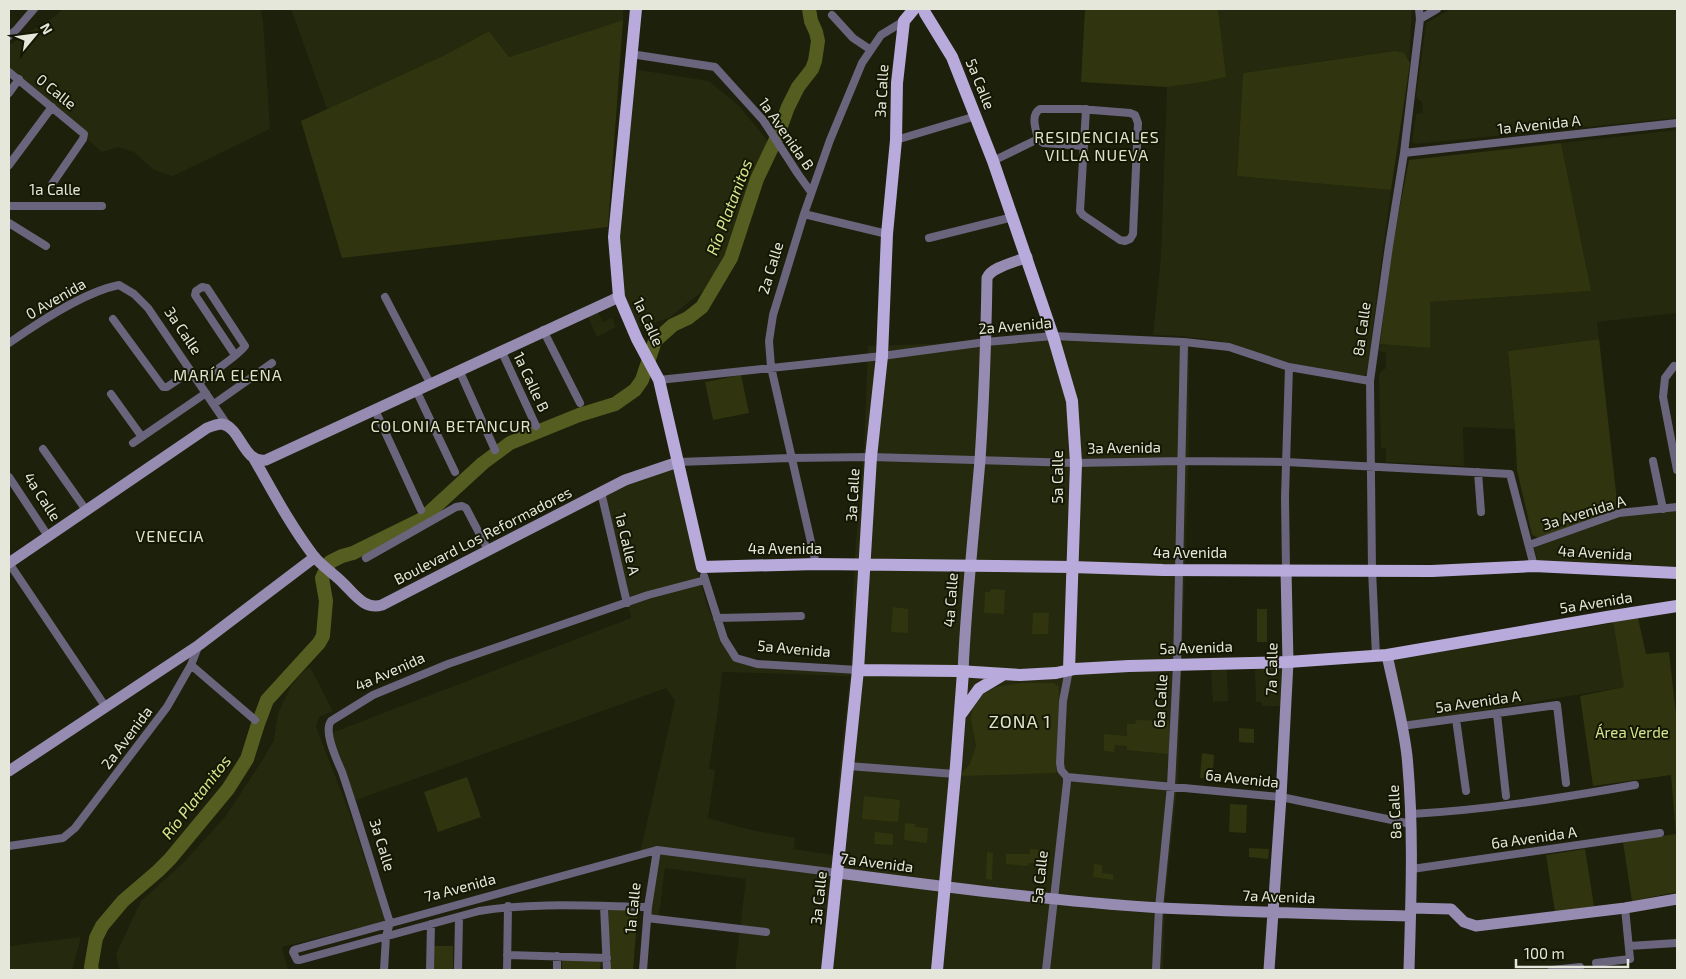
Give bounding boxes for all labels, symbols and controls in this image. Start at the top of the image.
north arrow [10,10,60,60]
text: N [37,20,57,37]
street label: 5a Calle [963,56,999,112]
street label: 3a Calle [871,64,891,118]
street label: 0 Calle [33,70,80,113]
street label: 1a Avenida B [755,94,818,173]
street label: 1a Avenida A [1496,111,1582,137]
district label: RESIDENCIALES VILLA NUEVA [1034,127,1160,164]
water label: Río Platanitos [702,156,756,257]
street label: 1a Calle [29,180,81,198]
street label: 2a Calle [754,239,787,296]
street label: 0 Avenida [22,274,89,322]
street label: 1a Calle [630,295,668,349]
street label: 8a Calle [1348,301,1374,357]
street label: 3a Calle [161,303,206,358]
street label: 2a Avenida [977,313,1052,337]
street label: 1a Calle B [510,349,554,414]
district label: MARÍA ELENA [173,365,283,384]
district label: COLONIA BETANCUR [370,416,532,435]
street label: 3a Avenida [1087,437,1161,457]
street label: 5a Calle [1048,450,1066,504]
street label: 3a Calle [842,468,862,522]
street label: 4a Calle [20,469,65,524]
street label: Boulevard Los Reformadores [391,482,575,588]
street label: 3a Avenida A [1540,491,1628,533]
street label: 1a Calle A [612,511,644,577]
district label: VENECIA [135,526,205,545]
street label: 4a Avenida [748,539,822,557]
street label: 4a Avenida [1557,541,1633,563]
street label: 4a Avenida [1153,543,1227,561]
street label: 4a Calle [939,572,961,628]
street label: 5a Avenida [1558,587,1634,617]
street label: 5a Avenida [757,636,831,660]
street label: 5a Avenida [1159,637,1233,657]
street label: 7a Calle [1262,642,1280,696]
street label: 4a Avenida [352,648,427,694]
street label: 6a Calle [1150,674,1170,728]
street label: 5a Avenida A [1434,686,1522,716]
street label: 2a Avenida [97,702,156,772]
district label: ZONA 1 [989,710,1051,732]
park label: Área Verde [1595,723,1669,741]
water label: Río Platanitos [157,751,234,842]
street label: 6a Avenida [1204,765,1280,791]
street label: 8a Calle [1384,784,1404,840]
street label: 3a Calle [367,816,399,873]
street label: 6a Avenida A [1490,822,1579,852]
street label: 7a Avenida [840,849,915,875]
street label: 5a Calle [1027,849,1051,904]
street label: 7a Avenida [422,869,497,905]
street label: 3a Calle [806,870,830,926]
street label: 1a Calle [620,881,644,934]
street label: 7a Avenida [1242,886,1316,906]
scale bar [1516,936,1628,968]
text: 100 m [1524,944,1565,962]

